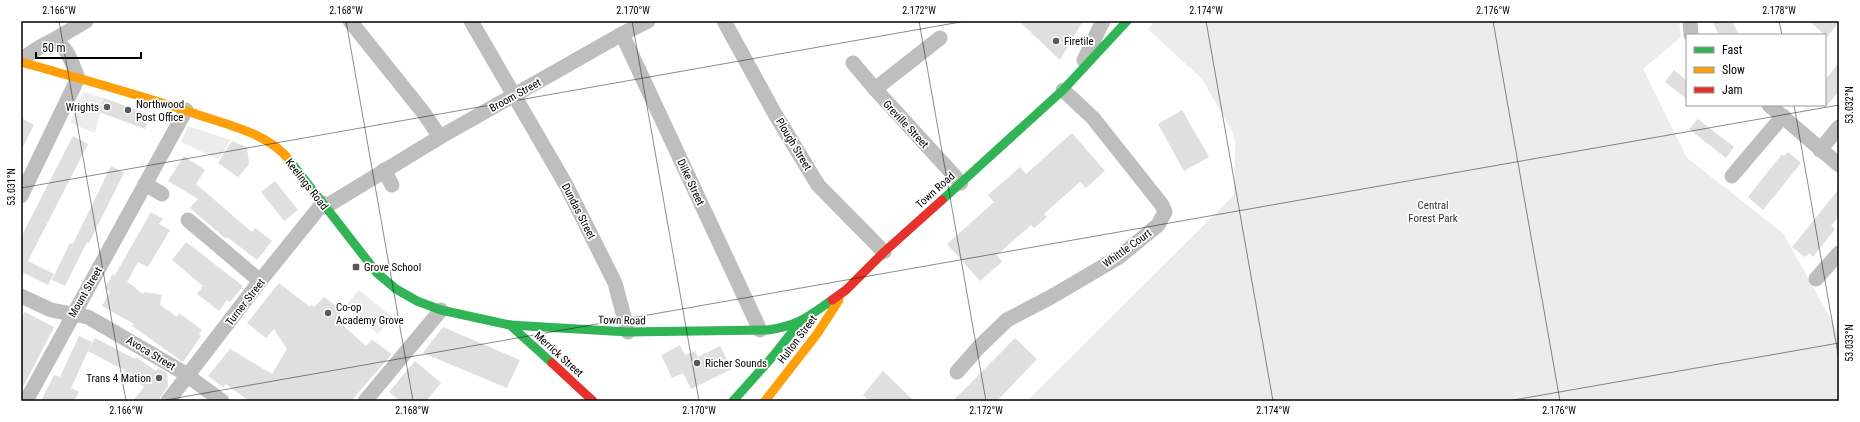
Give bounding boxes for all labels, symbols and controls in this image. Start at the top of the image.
text: 2.166°W [42,5,76,16]
text: 2.168°W [329,5,363,16]
text: 2.170°W [616,5,650,16]
text: 2.172°W [902,5,936,16]
text: 2.174°W [1189,5,1223,16]
text: 2.176°W [1476,5,1510,16]
text: 2.178°W [1762,5,1796,16]
scale bar [36,34,141,60]
legend [1686,34,1826,106]
place label: Firetile [1064,35,1094,48]
marker: Firetile [1051,36,1061,46]
text: 50 m [42,41,66,55]
text: Fast [1722,43,1743,57]
text: Slow [1722,63,1745,77]
street label: Broom Street [487,76,543,115]
text: Jam [1722,83,1743,97]
text: 53.032°N [1844,86,1855,124]
place label: Northwood Post Office [136,98,184,124]
street label: Greville Street [880,98,931,151]
place label: Wrights [66,101,99,114]
marker: Wrights [102,102,112,112]
marker: Northwood Post Office [123,105,133,115]
street label: Plough Street [773,116,814,173]
street label: Keelings Road [283,156,331,213]
street label: Dilke Street [674,157,707,207]
text: 53.031°N [6,168,17,206]
street label: Town Road [913,170,957,211]
street label: Dundas Street [559,181,598,241]
park label: Central Forest Park [1408,199,1458,225]
street label: Whittle Court [1100,226,1154,270]
place label: Grove School [364,261,421,274]
marker: Grove School [351,262,361,272]
street label: Mount Street [66,265,105,320]
street label: Turner Street [223,276,268,328]
place label: Co-op Academy Grove [336,301,404,327]
marker: Co-op Academy Grove [323,308,333,318]
street label: Hulton Street [775,313,820,366]
street label: Town Road [598,314,646,327]
text: 53.033°N [1844,324,1855,362]
street label: Merrick Street [532,329,586,380]
street label: Avoca Street [124,334,178,373]
place label: Richer Sounds [705,357,767,370]
marker: Richer Sounds [692,358,702,368]
place label: Trans 4 Mation [86,372,151,385]
marker: Trans 4 Mation [154,373,164,383]
text: 2.166°W [109,405,143,416]
text: 2.168°W [395,405,429,416]
text: 2.170°W [682,405,716,416]
text: 2.172°W [969,405,1003,416]
text: 2.174°W [1256,405,1290,416]
text: 2.176°W [1542,405,1576,416]

